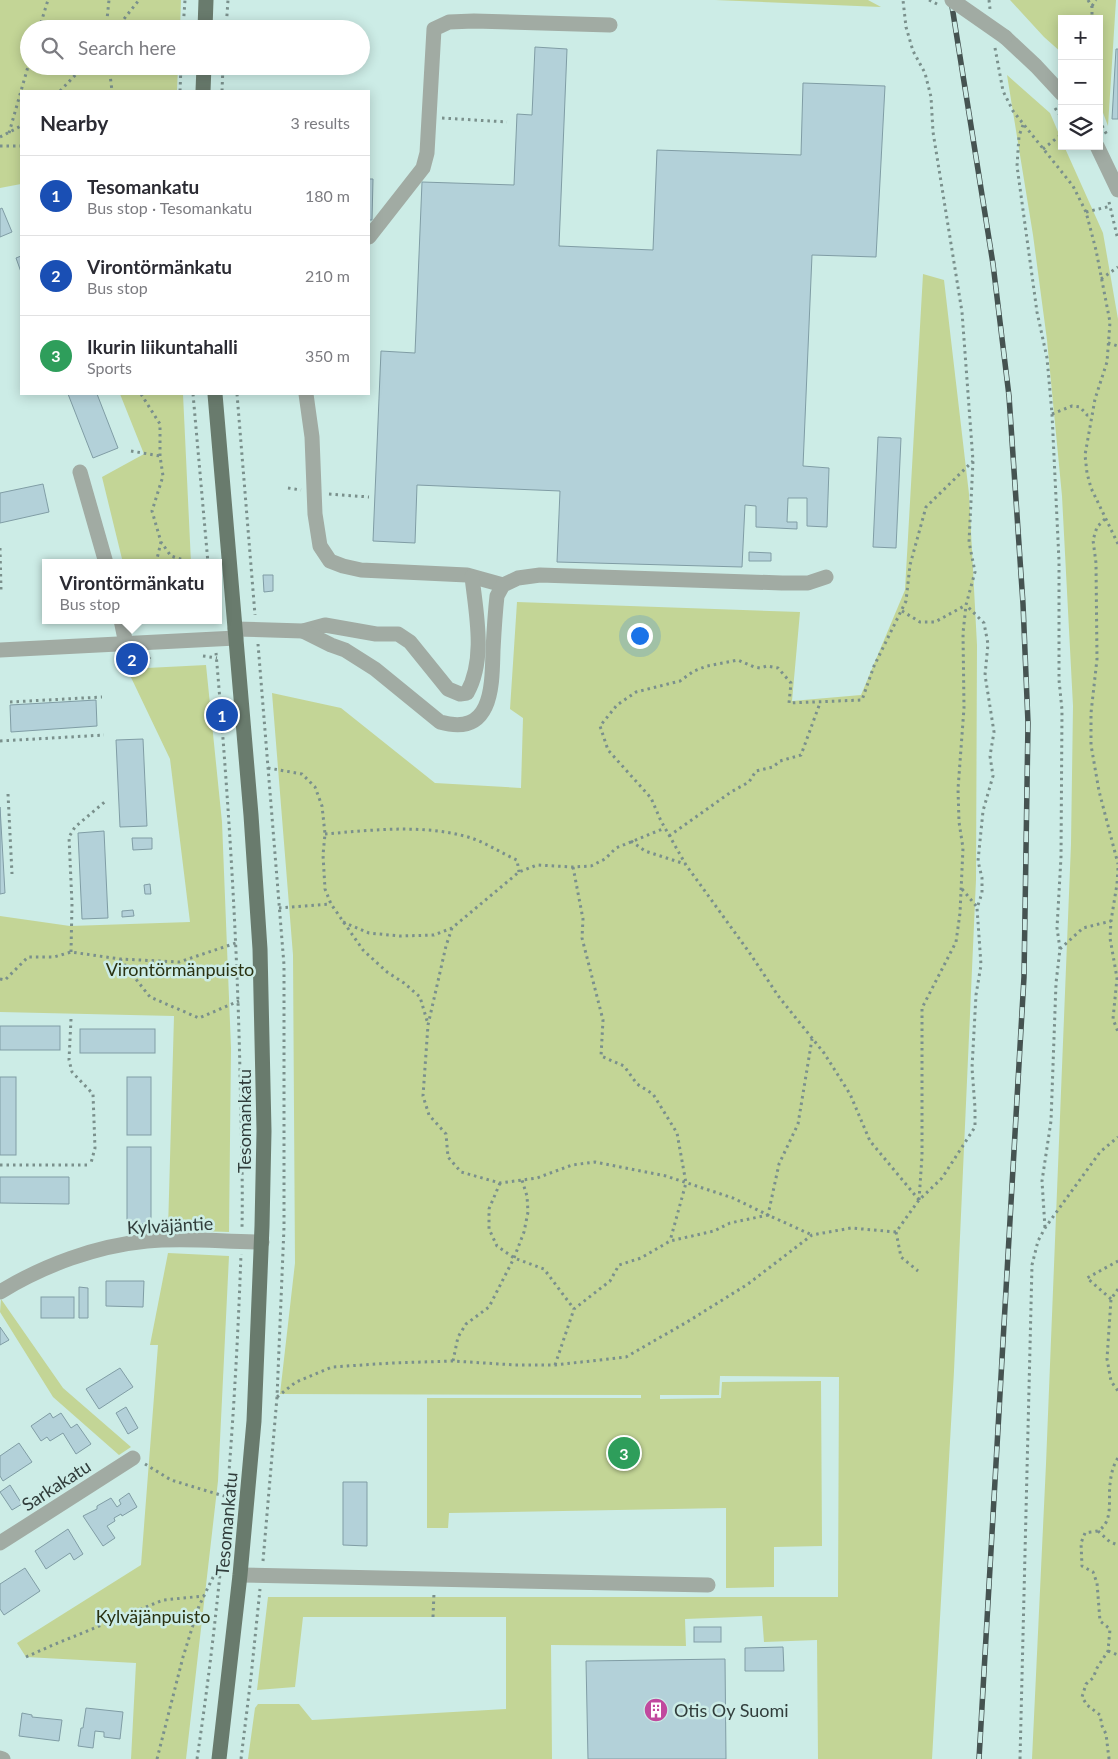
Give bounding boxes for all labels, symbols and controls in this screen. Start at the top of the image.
map controls [1058,15,1103,150]
button: + [1058,15,1103,60]
search box [20,20,370,75]
icon: search [38,34,66,62]
text: Search here [78,36,176,59]
button: − [1058,60,1103,105]
button: layers [1058,105,1103,150]
text: Nearby [40,110,108,135]
text: 3 results [290,113,350,132]
text: Tesomankatu [87,175,199,198]
text: 1 [51,186,61,205]
text: 180 m [305,186,350,205]
text: Bus stop · Tesomankatu [87,198,252,217]
text: Virontörmänkatu [87,255,232,278]
text: 2 [51,266,61,285]
text: 210 m [305,266,350,285]
text: Bus stop [87,278,148,297]
text: Ikurin liikuntahalli [87,335,238,358]
text: 3 [51,346,61,365]
text: 350 m [305,346,350,365]
text: Sports [87,358,132,377]
popup [42,559,222,624]
text: Virontörmänkatu [59,571,205,594]
text: Bus stop [59,594,120,613]
your location [627,623,653,649]
pin: 2 [116,640,148,678]
pin: 1 [206,696,238,734]
park label: Virontörmänpuisto [106,958,254,980]
street label: Tesomankatu [233,1069,255,1173]
street label: Kylväjäntie [126,1212,214,1238]
pin: 3 [608,1434,640,1472]
street label: Sarkakatu [17,1455,95,1515]
street label: Tesomankatu [211,1471,241,1577]
park label: Kylväjänpuisto [96,1605,210,1627]
building icon: Otis Oy Suomi [643,1697,669,1723]
place label: Otis Oy Suomi [674,1699,789,1721]

